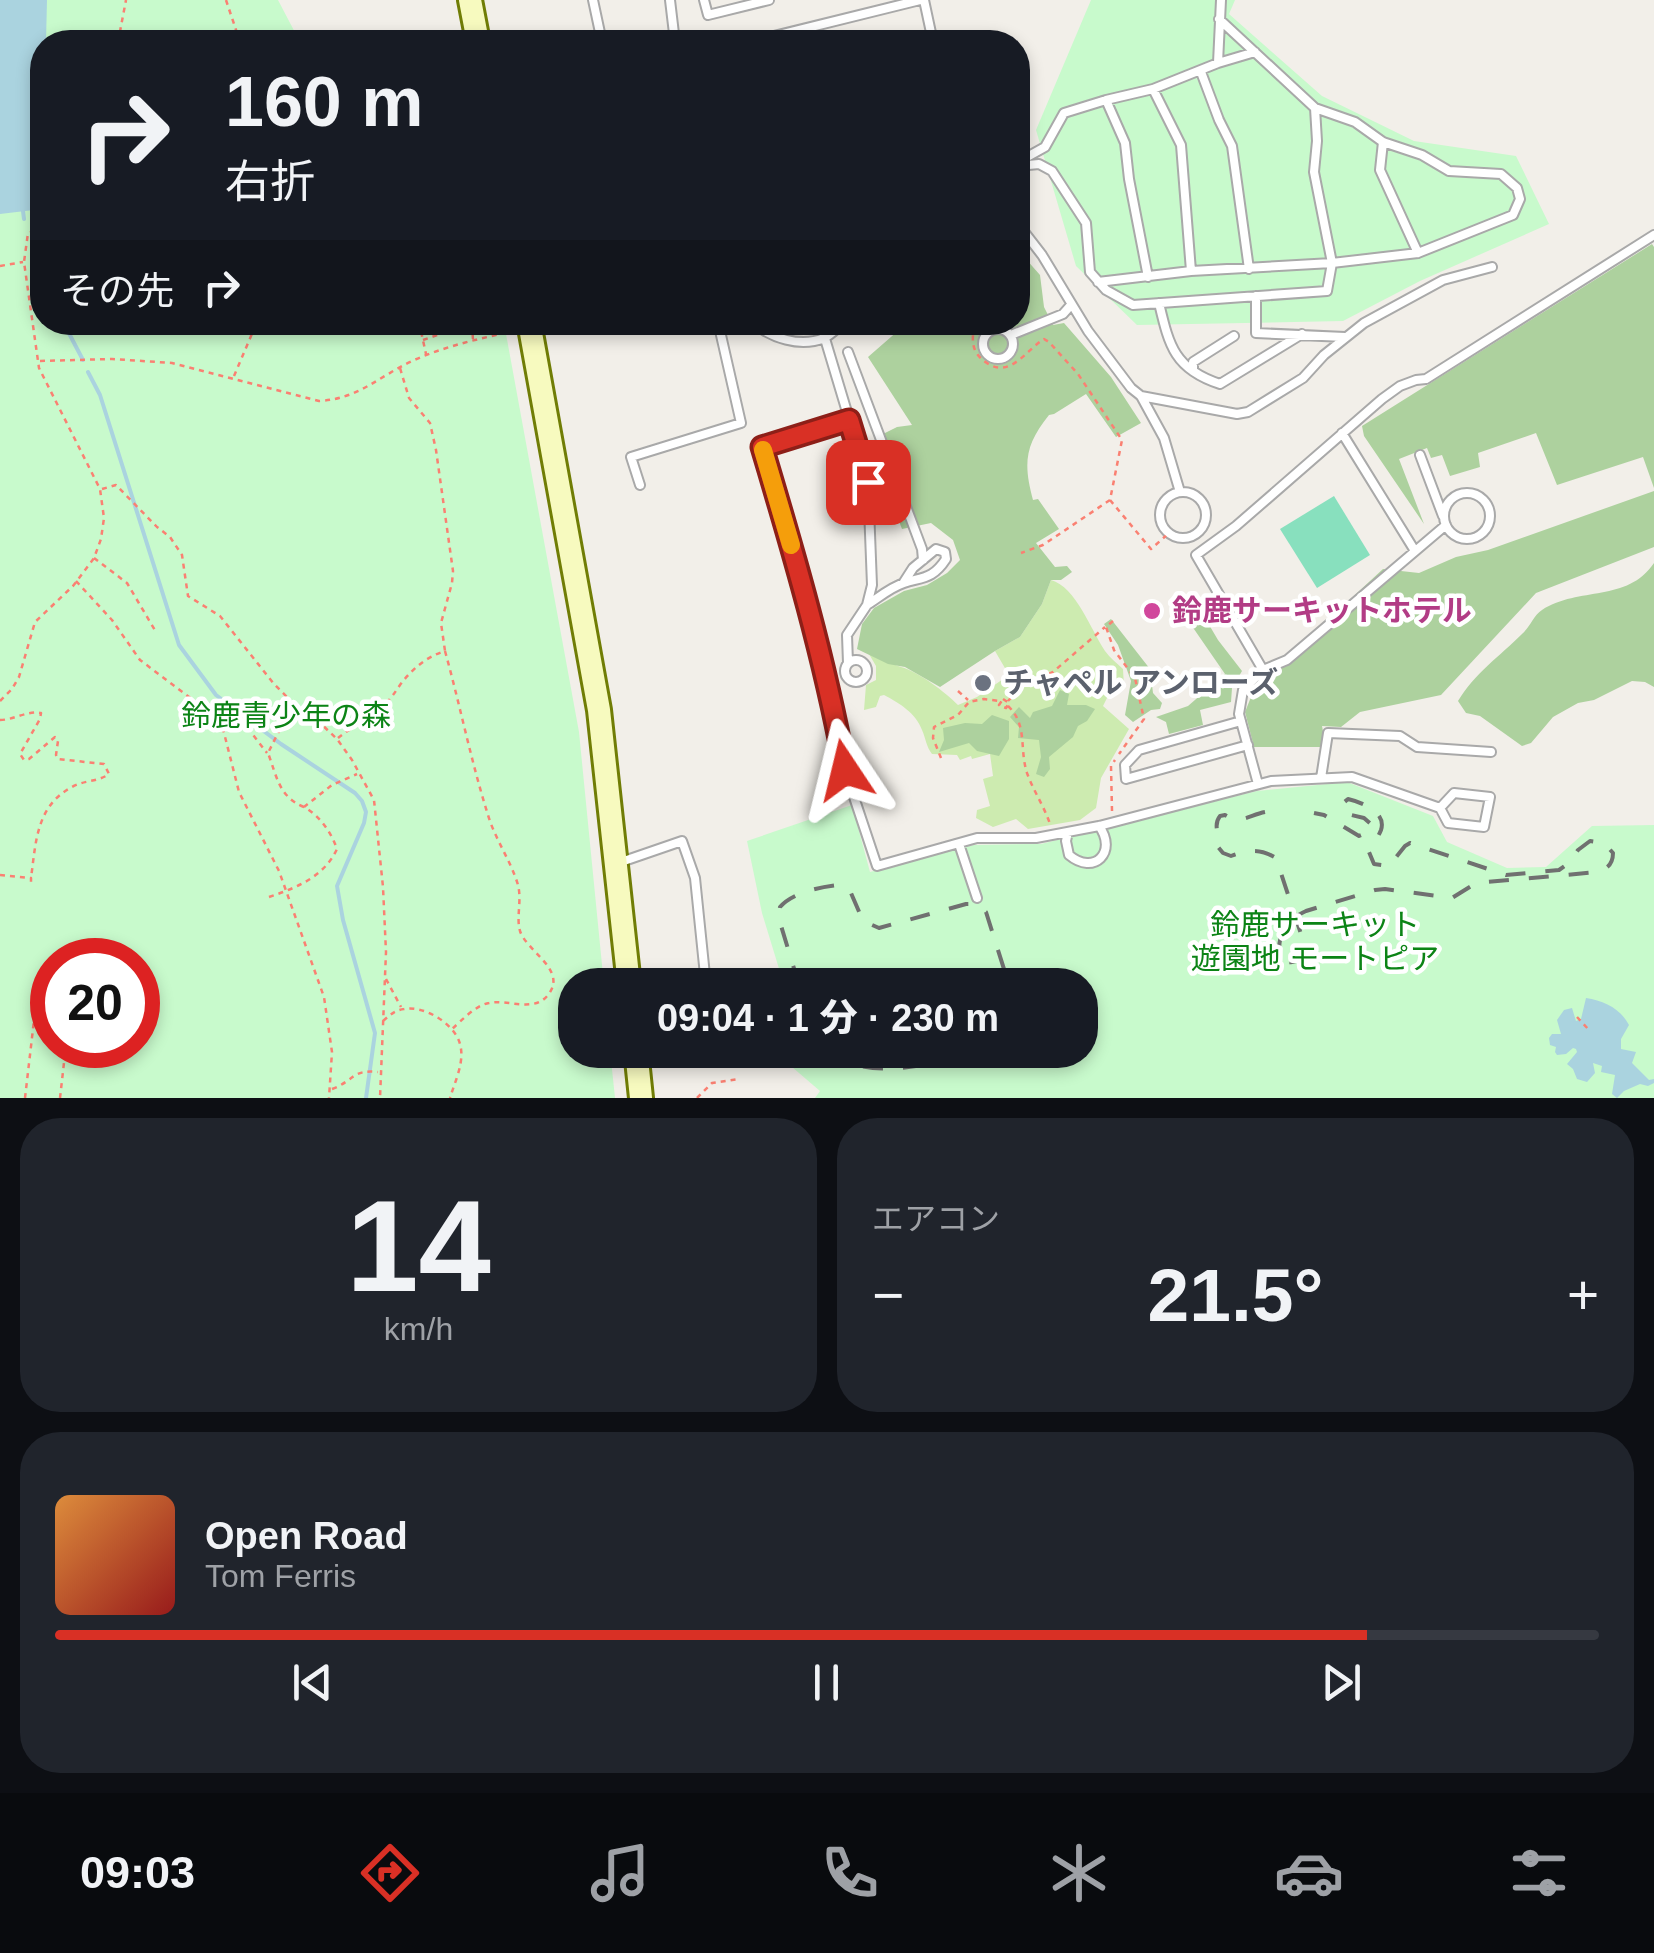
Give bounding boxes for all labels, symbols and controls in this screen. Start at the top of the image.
text: 160 m [225,63,423,141]
icon: right [60,70,190,200]
text: 右折 [225,156,315,207]
icon: right [194,260,249,315]
text: その先 [60,270,174,312]
pin [826,440,911,525]
icon: arrive [841,455,896,510]
place label: 鈴鹿サーキットホテル [1172,594,1472,627]
marker: 鈴鹿サーキットホテル [1141,600,1163,622]
place label: チャペル アンローズ [1003,666,1278,699]
marker: チャペル アンローズ [972,672,994,694]
park label: 鈴鹿青少年の森 [181,699,391,732]
position arrow [793,718,897,822]
park label: 鈴鹿サーキット 遊園地 モートピア [1191,908,1439,975]
speed limit sign: 20 [30,938,160,1068]
text: 09:04 · 1 分 · 230 m [657,997,999,1039]
text: 14 [346,1173,491,1319]
text: エアコン [872,1201,1000,1237]
text: 21.5° [1148,1253,1323,1337]
text: − [872,1264,904,1326]
text: + [1567,1264,1599,1326]
text: km/h [384,1311,453,1347]
text: Open Road [205,1515,408,1557]
text: Tom Ferris [205,1558,356,1594]
icon: previous [285,1655,340,1710]
icon: pause [799,1655,854,1710]
icon: next [1314,1655,1369,1710]
icon: directions [355,1838,425,1908]
icon: music [585,1838,655,1908]
icon: phone [815,1838,885,1908]
icon: climate [1044,1838,1114,1908]
icon: car [1274,1838,1344,1908]
icon: filters [1504,1838,1574,1908]
text: 09:03 [80,1847,195,1898]

